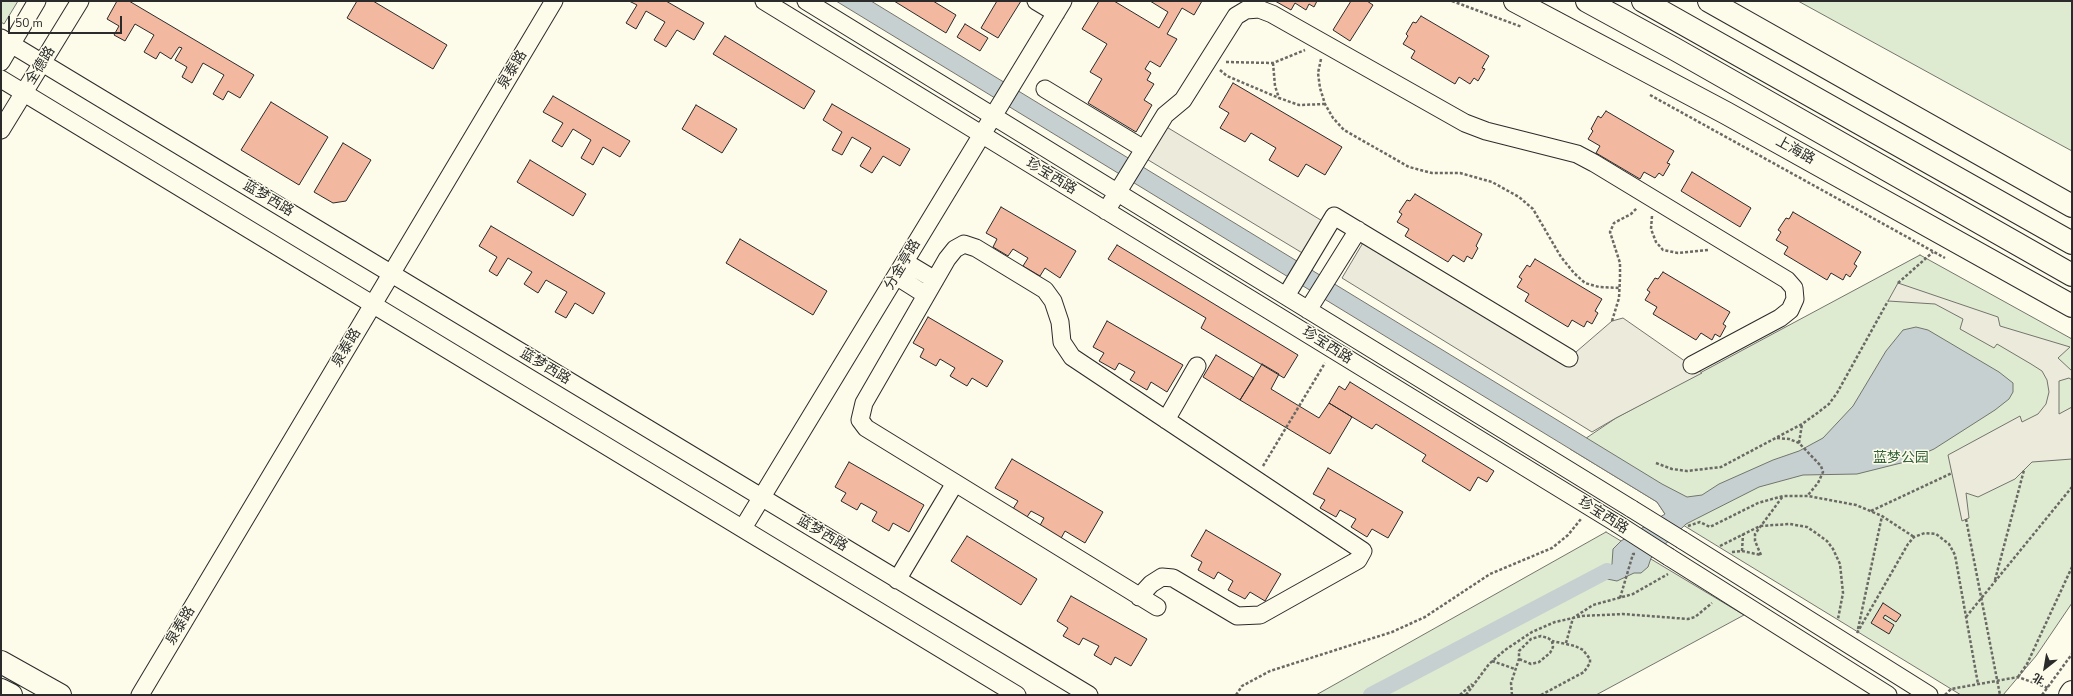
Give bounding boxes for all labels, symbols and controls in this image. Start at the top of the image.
scale bar [10,8,124,34]
text: 50 m [15,15,43,31]
street label: 全德路 [23,44,59,88]
street label: 泉泰路 [495,48,531,92]
street label: 上海路 [1773,133,1817,169]
street label: 珍宝西路 [1023,155,1079,199]
street label: 蓝梦西路 [240,177,296,221]
street label: 分金亭路 [881,237,925,293]
street label: 珍宝西路 [1299,324,1355,368]
street label: 泉泰路 [329,326,365,370]
street label: 蓝梦西路 [517,345,573,389]
park label: 蓝梦公园 [1873,451,1929,467]
street label: 珍宝西路 [1575,494,1631,538]
street label: 蓝梦西路 [794,512,850,556]
street label: 泉泰路 [163,604,199,648]
north arrow [2025,648,2065,688]
text: 北 [2030,669,2047,688]

